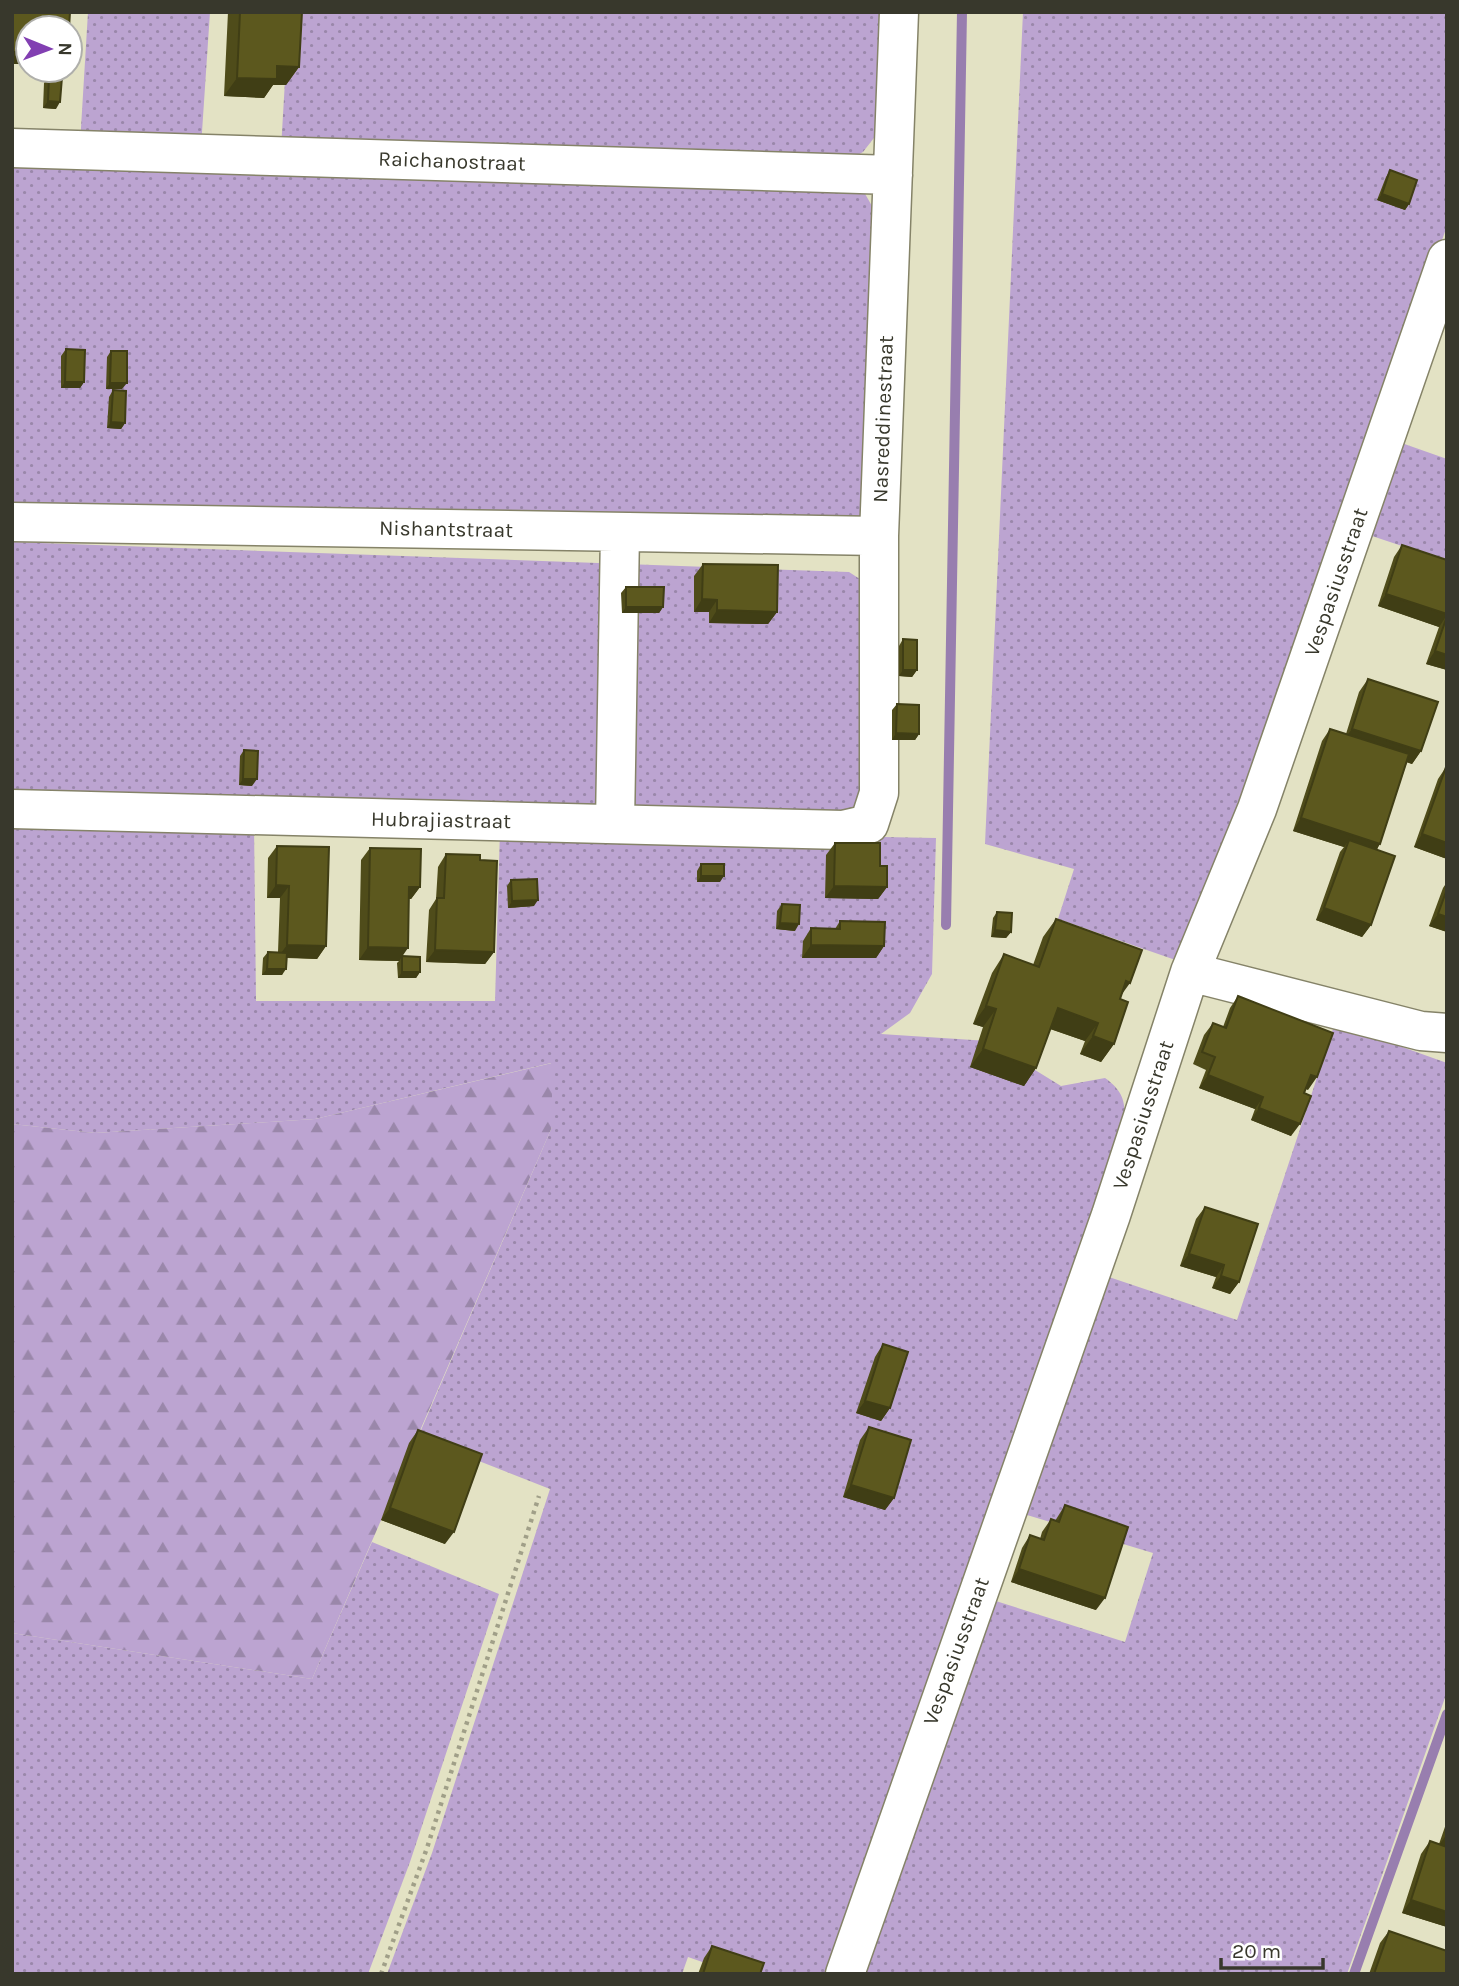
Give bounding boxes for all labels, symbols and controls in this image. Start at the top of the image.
north arrow [14,14,84,84]
text: N [54,42,76,56]
street label: Raichanostraat [378,146,526,176]
street label: Nasreddinestraat [868,335,898,503]
street label: Vespasiusstraat [1299,505,1373,659]
street label: Nishantstraat [379,516,513,542]
street label: Hubrajiastraat [371,807,511,833]
street label: Vespasiusstraat [1108,1037,1178,1193]
street label: Vespasiusstraat [918,1574,994,1728]
scale bar [1221,1926,1322,1970]
text: 20 m [1232,1939,1281,1963]

